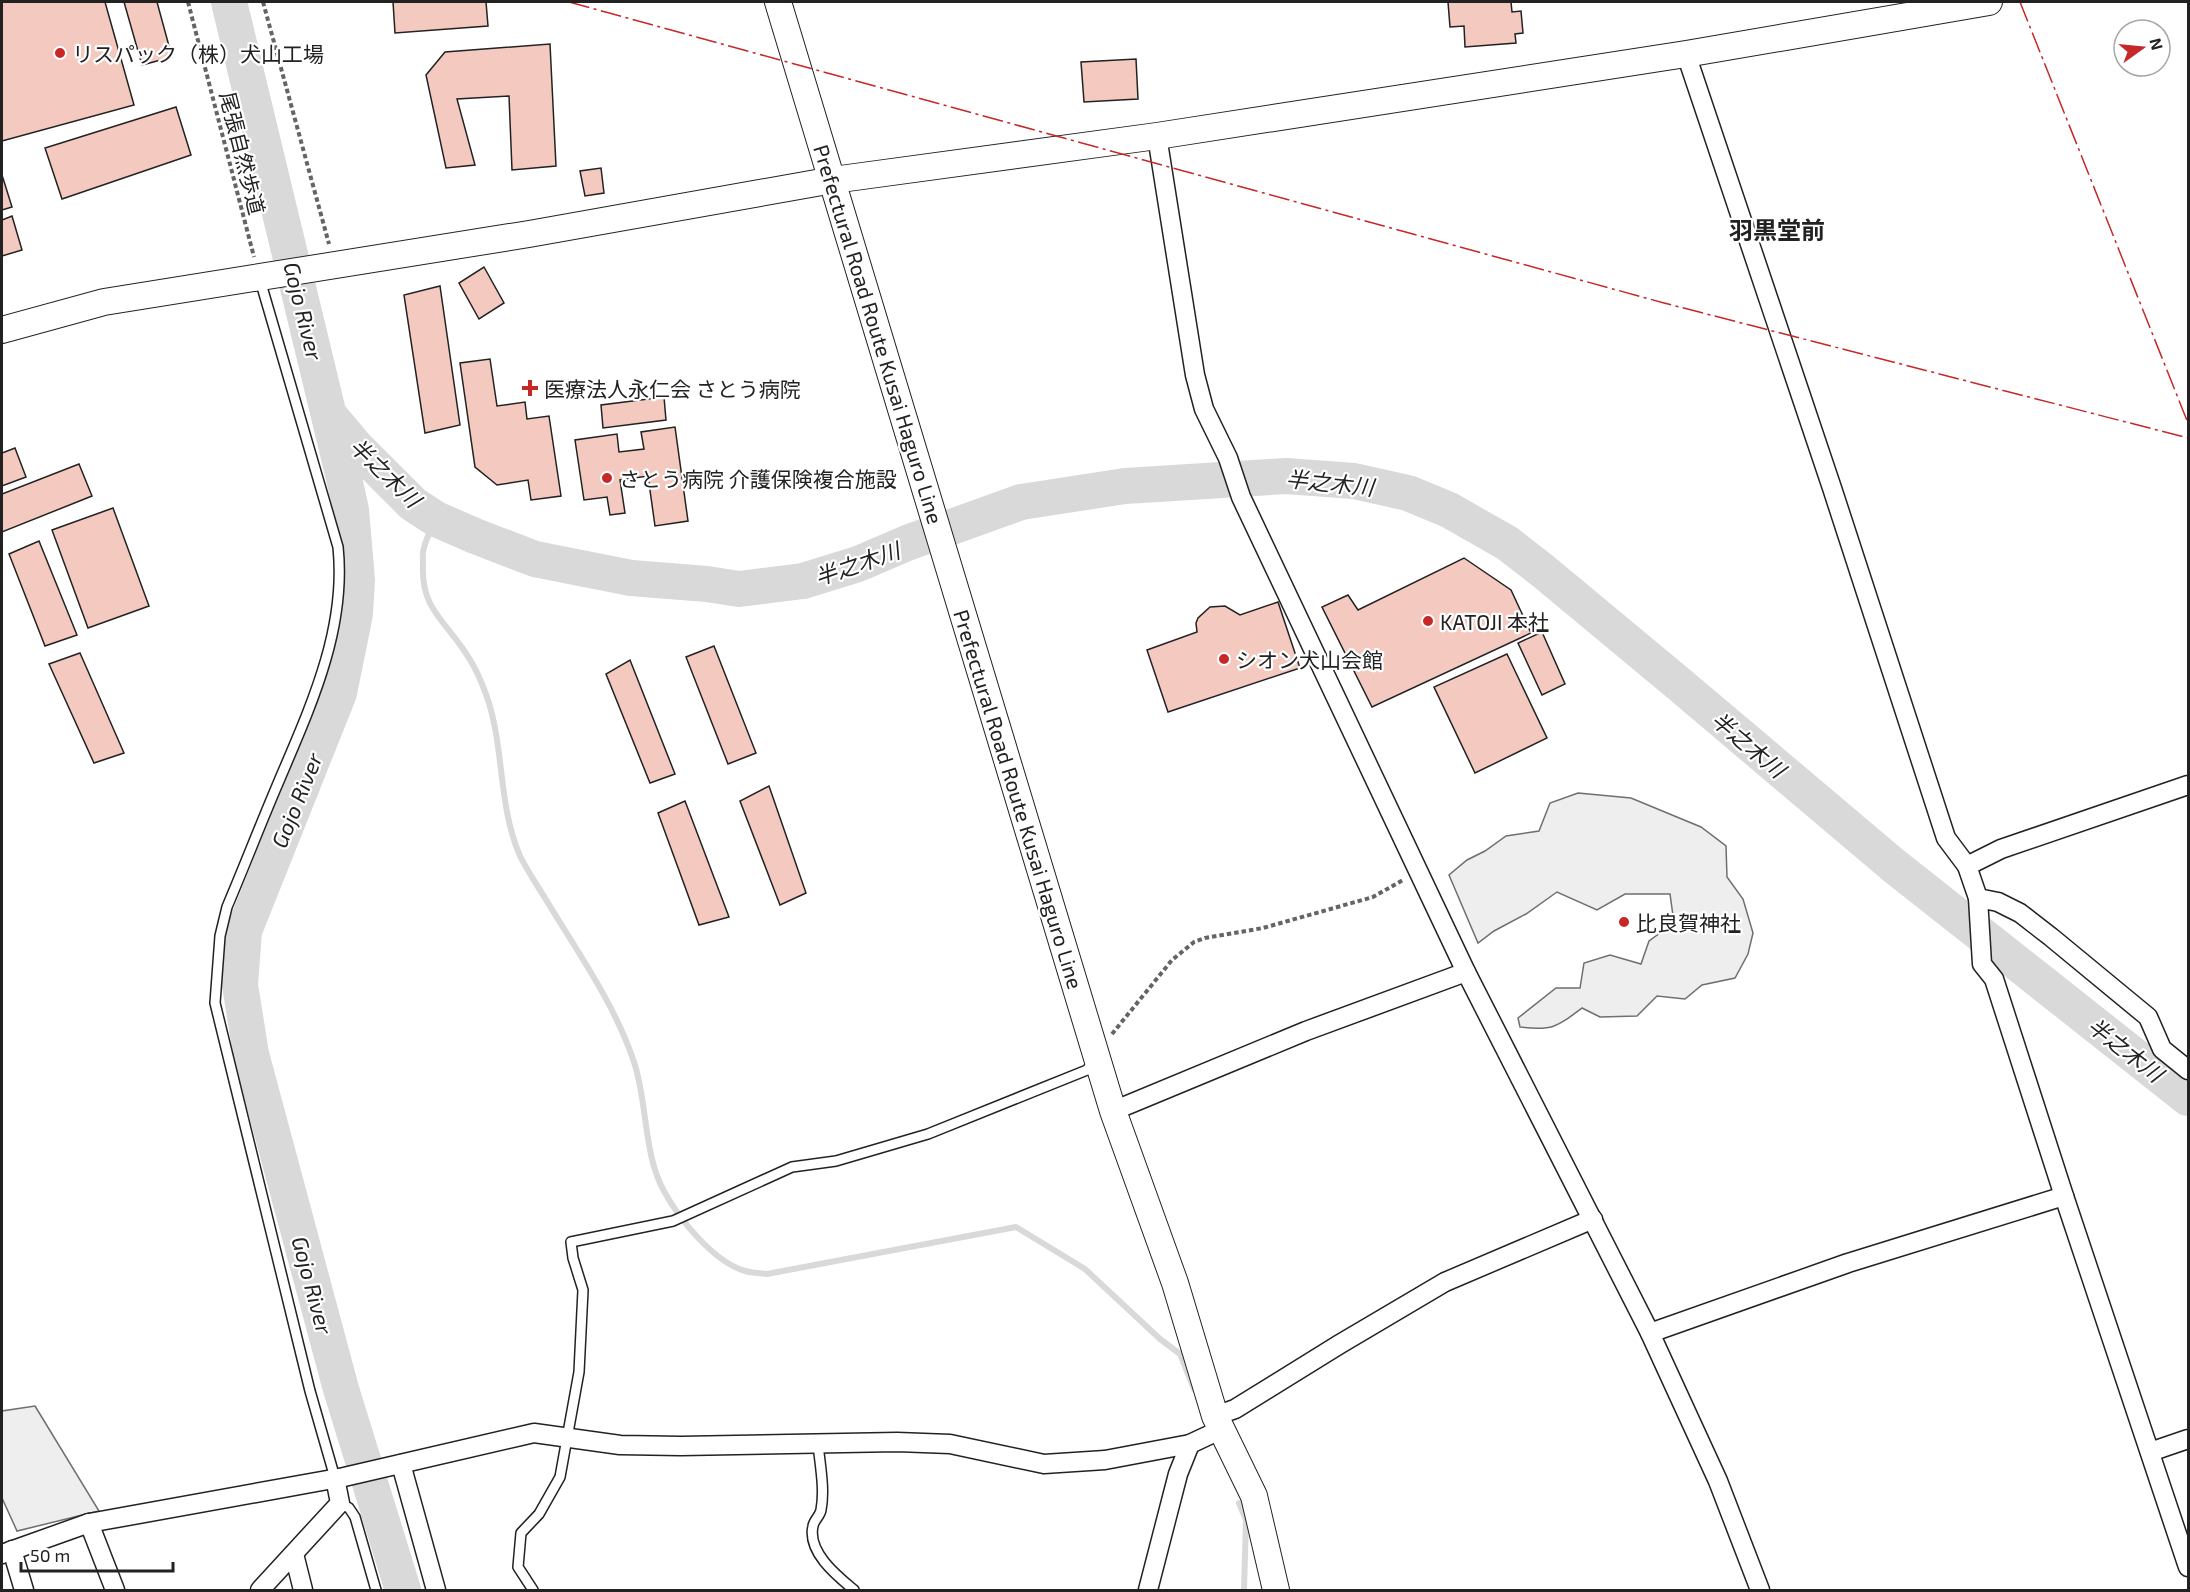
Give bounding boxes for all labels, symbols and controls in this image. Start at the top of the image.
north arrow [2112,18,2172,78]
text: N [2146,36,2168,52]
place label: リスパック（株）犬山工場 [72,41,324,66]
marker: リスパック（株）犬山工場 [53,46,67,60]
street label: 尾張自然歩道 [216,89,270,217]
street label: Prefectural Road Route Kusai Haguro Line [809,141,949,527]
district label: 羽黒堂前 [1729,215,1825,244]
water label: Gojo River [278,259,329,364]
place label: 医療法人永仁会 さとう病院 [544,376,801,401]
marker: 医療法人永仁会 さとう病院 [521,379,539,397]
water label: 半之木川 [345,432,428,513]
water label: 半之木川 [1285,464,1377,500]
place label: さとう病院 介護保険複合施設 [619,466,897,491]
marker: さとう病院 介護保険複合施設 [600,471,614,485]
water label: 半之木川 [811,536,905,590]
street label: Prefectural Road Route Kusai Haguro Line [949,606,1089,992]
place label: KATOJI 本社 [1440,609,1549,634]
marker: KATOJI 本社 [1421,614,1435,628]
place label: シオン犬山会館 [1236,647,1383,672]
marker: シオン犬山会館 [1217,652,1231,666]
water label: 半之木川 [1707,706,1793,784]
water label: Gojo River [265,748,328,852]
place label: 比良賀神社 [1636,910,1741,935]
marker: 比良賀神社 [1617,915,1631,929]
water label: 半之木川 [2083,1012,2170,1088]
water label: Gojo River [287,1233,339,1338]
scale bar [21,1535,172,1573]
text: 50 m [30,1544,70,1566]

